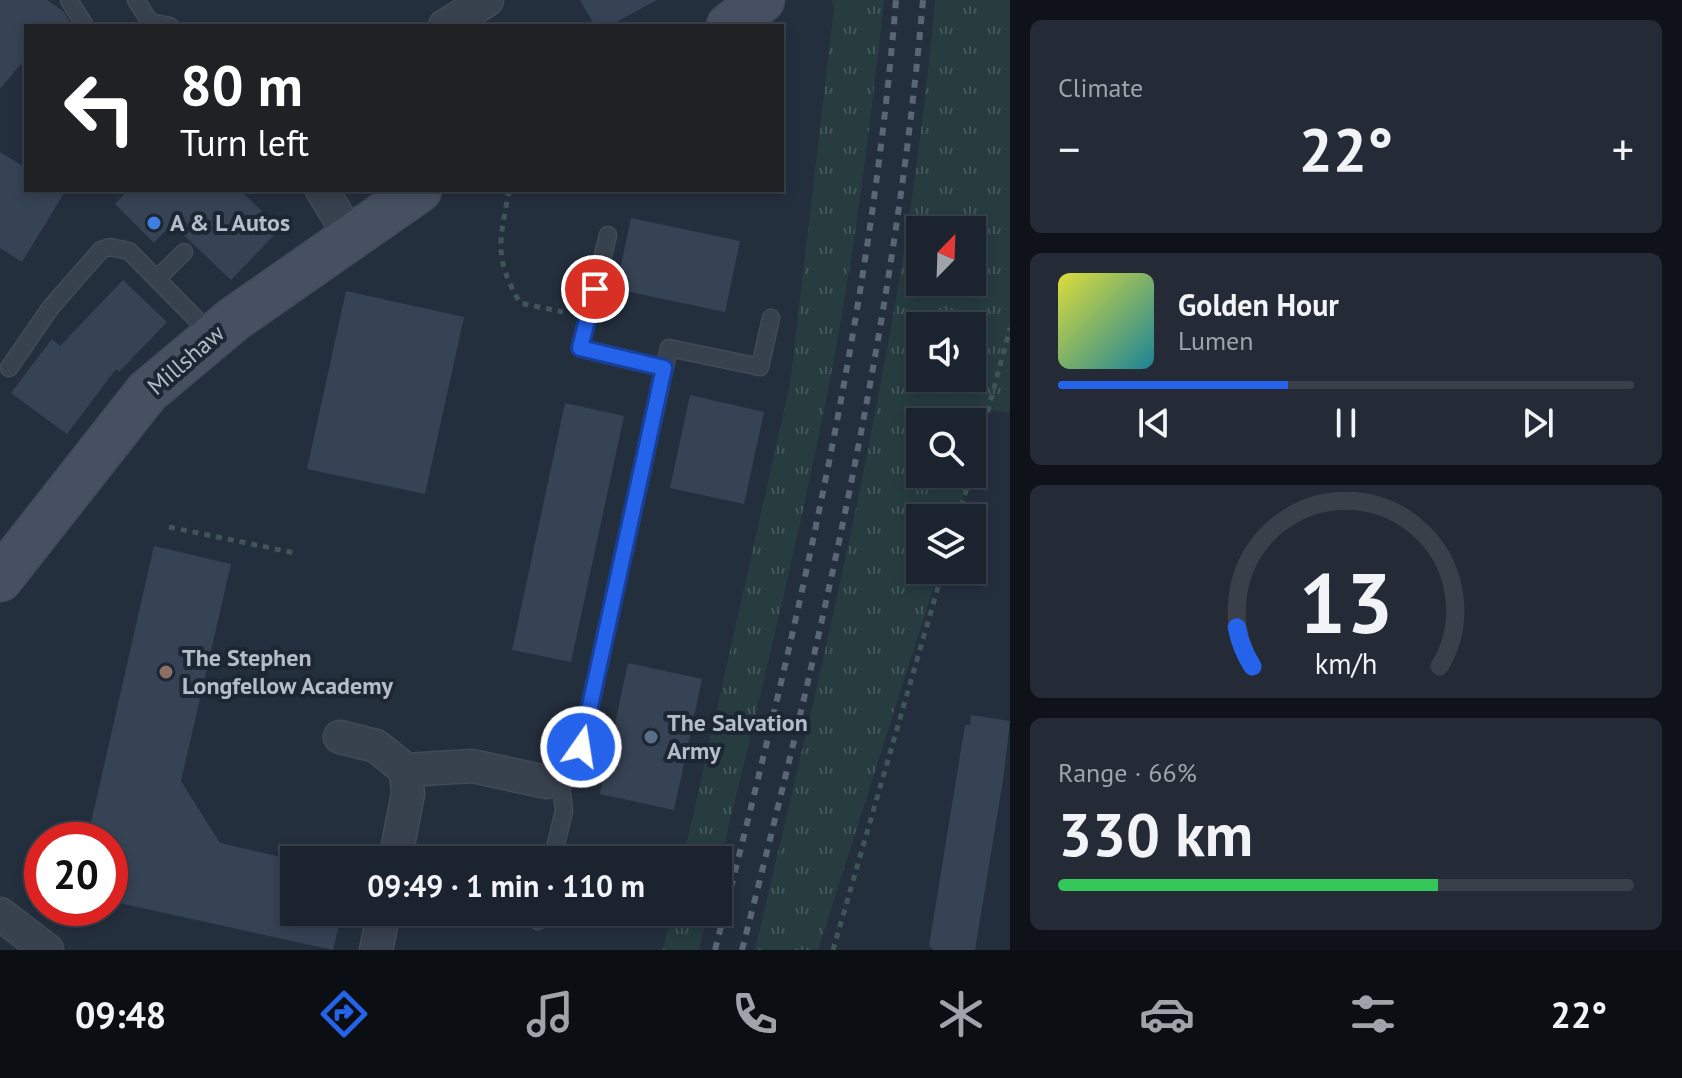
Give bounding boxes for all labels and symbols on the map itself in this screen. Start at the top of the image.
place label: A & L Autos [170,207,290,238]
marker: A & L Autos [145,214,163,232]
north arrow [906,216,986,296]
pin [561,255,629,323]
street label: Millshaw [141,317,231,402]
place label: The Stephen Longfellow Academy [182,642,394,701]
marker: The Stephen Longfellow Academy [157,663,175,681]
position arrow [539,705,623,789]
place label: The Salvation Army [667,707,808,766]
marker: The Salvation Army [642,728,660,746]
speed limit sign: 20 [24,822,128,926]

